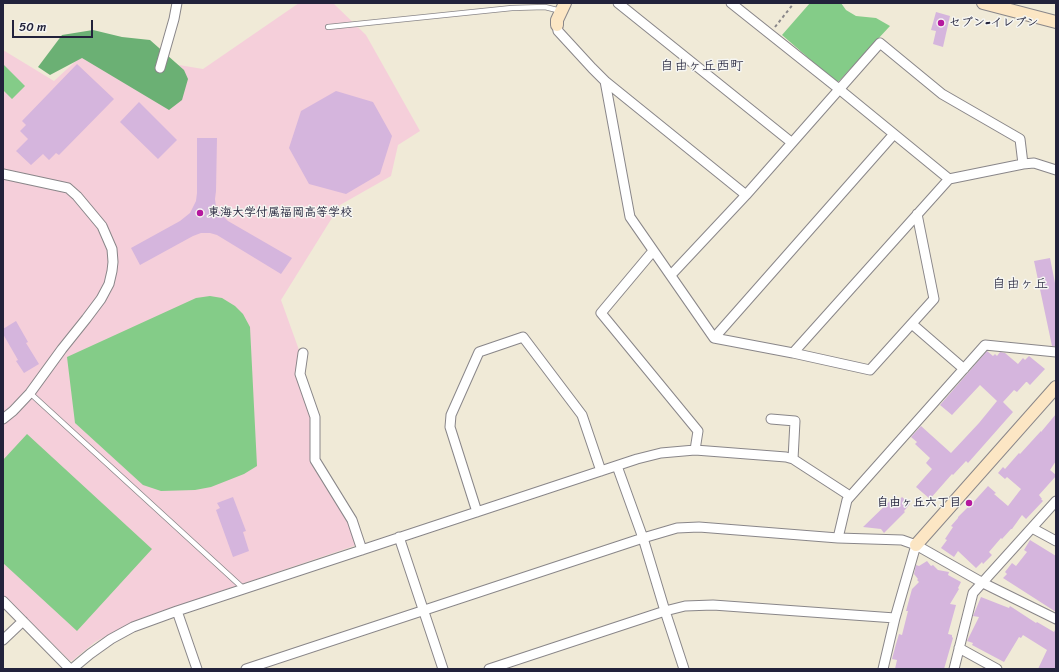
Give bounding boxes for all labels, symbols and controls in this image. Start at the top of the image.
scale bar [14,12,95,38]
text: 50 m [19,16,46,38]
place label: セブン-イレブン [949,16,1039,30]
marker: セブン-イレブン [936,18,946,28]
district label: 自由ヶ丘西町 [660,58,744,74]
place label: 東海大学付属福岡高等学校 [208,206,352,220]
marker: 東海大学付属福岡高等学校 [195,208,205,218]
district label: 自由ヶ丘 [992,276,1048,292]
place label: 自由ヶ丘六丁目 [877,496,961,510]
marker: 自由ヶ丘六丁目 [964,498,974,508]

